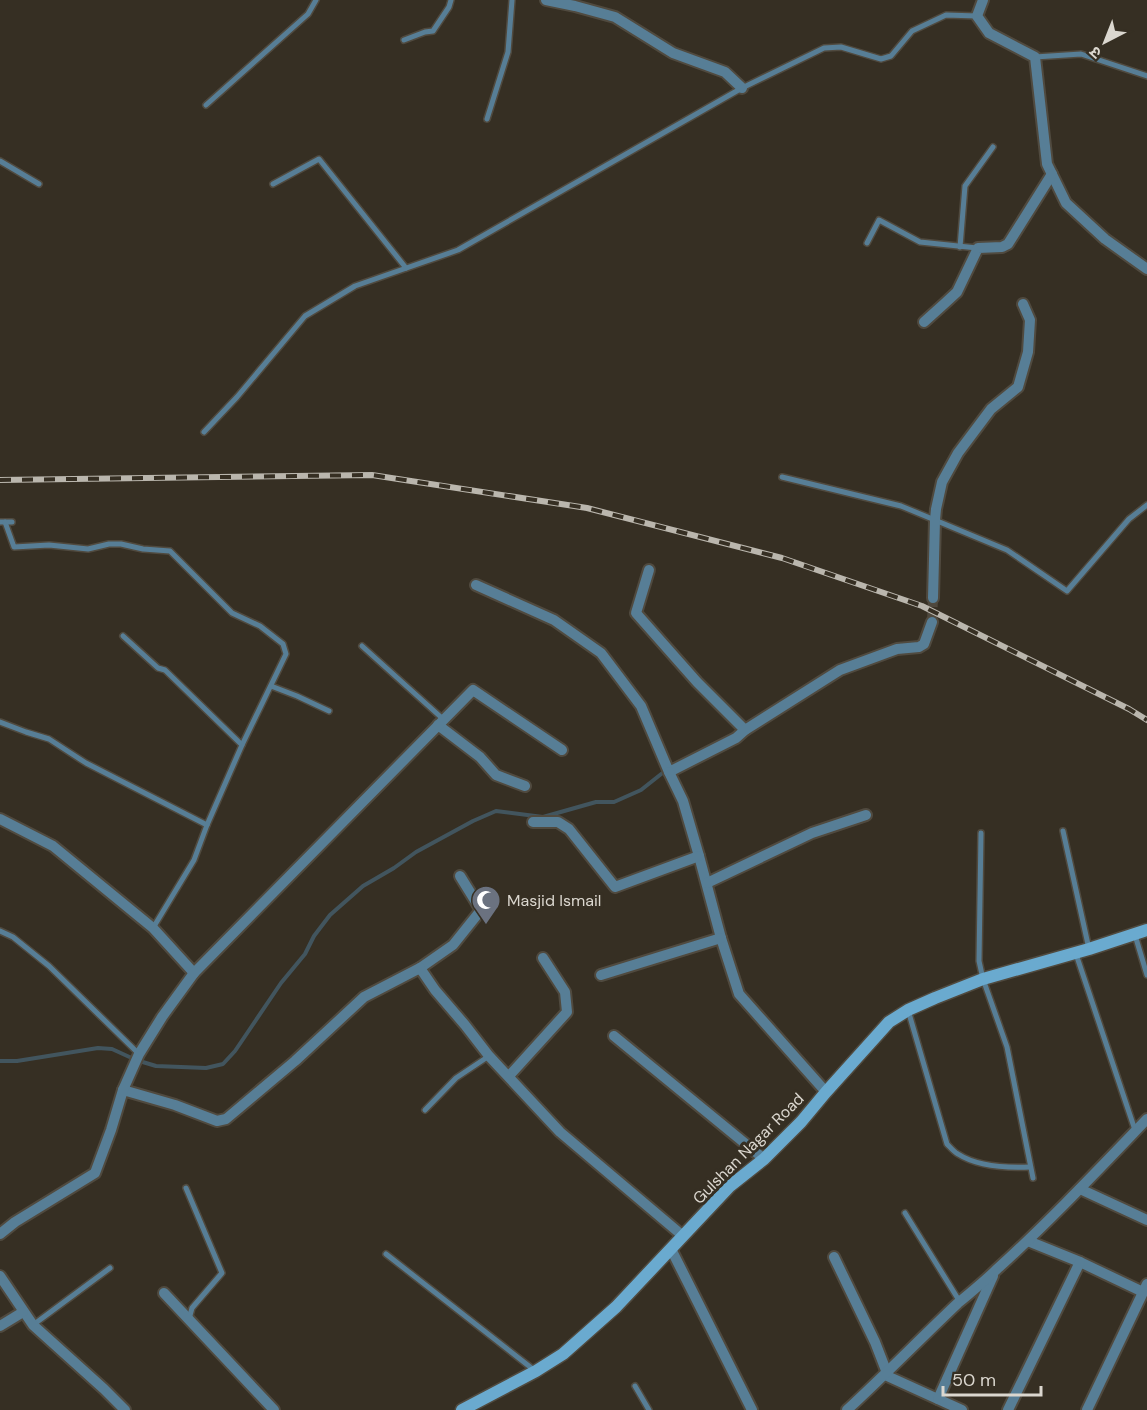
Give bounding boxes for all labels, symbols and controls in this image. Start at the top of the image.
north arrow [1075,12,1135,72]
text: उ [1084,41,1106,64]
mosque icon: Masjid Ismail [470,884,502,926]
place label: Masjid Ismail [507,890,601,911]
street label: Gulshan Nagar Road [688,1088,808,1208]
scale bar [943,1359,1040,1397]
text: 50 m [952,1368,996,1392]

